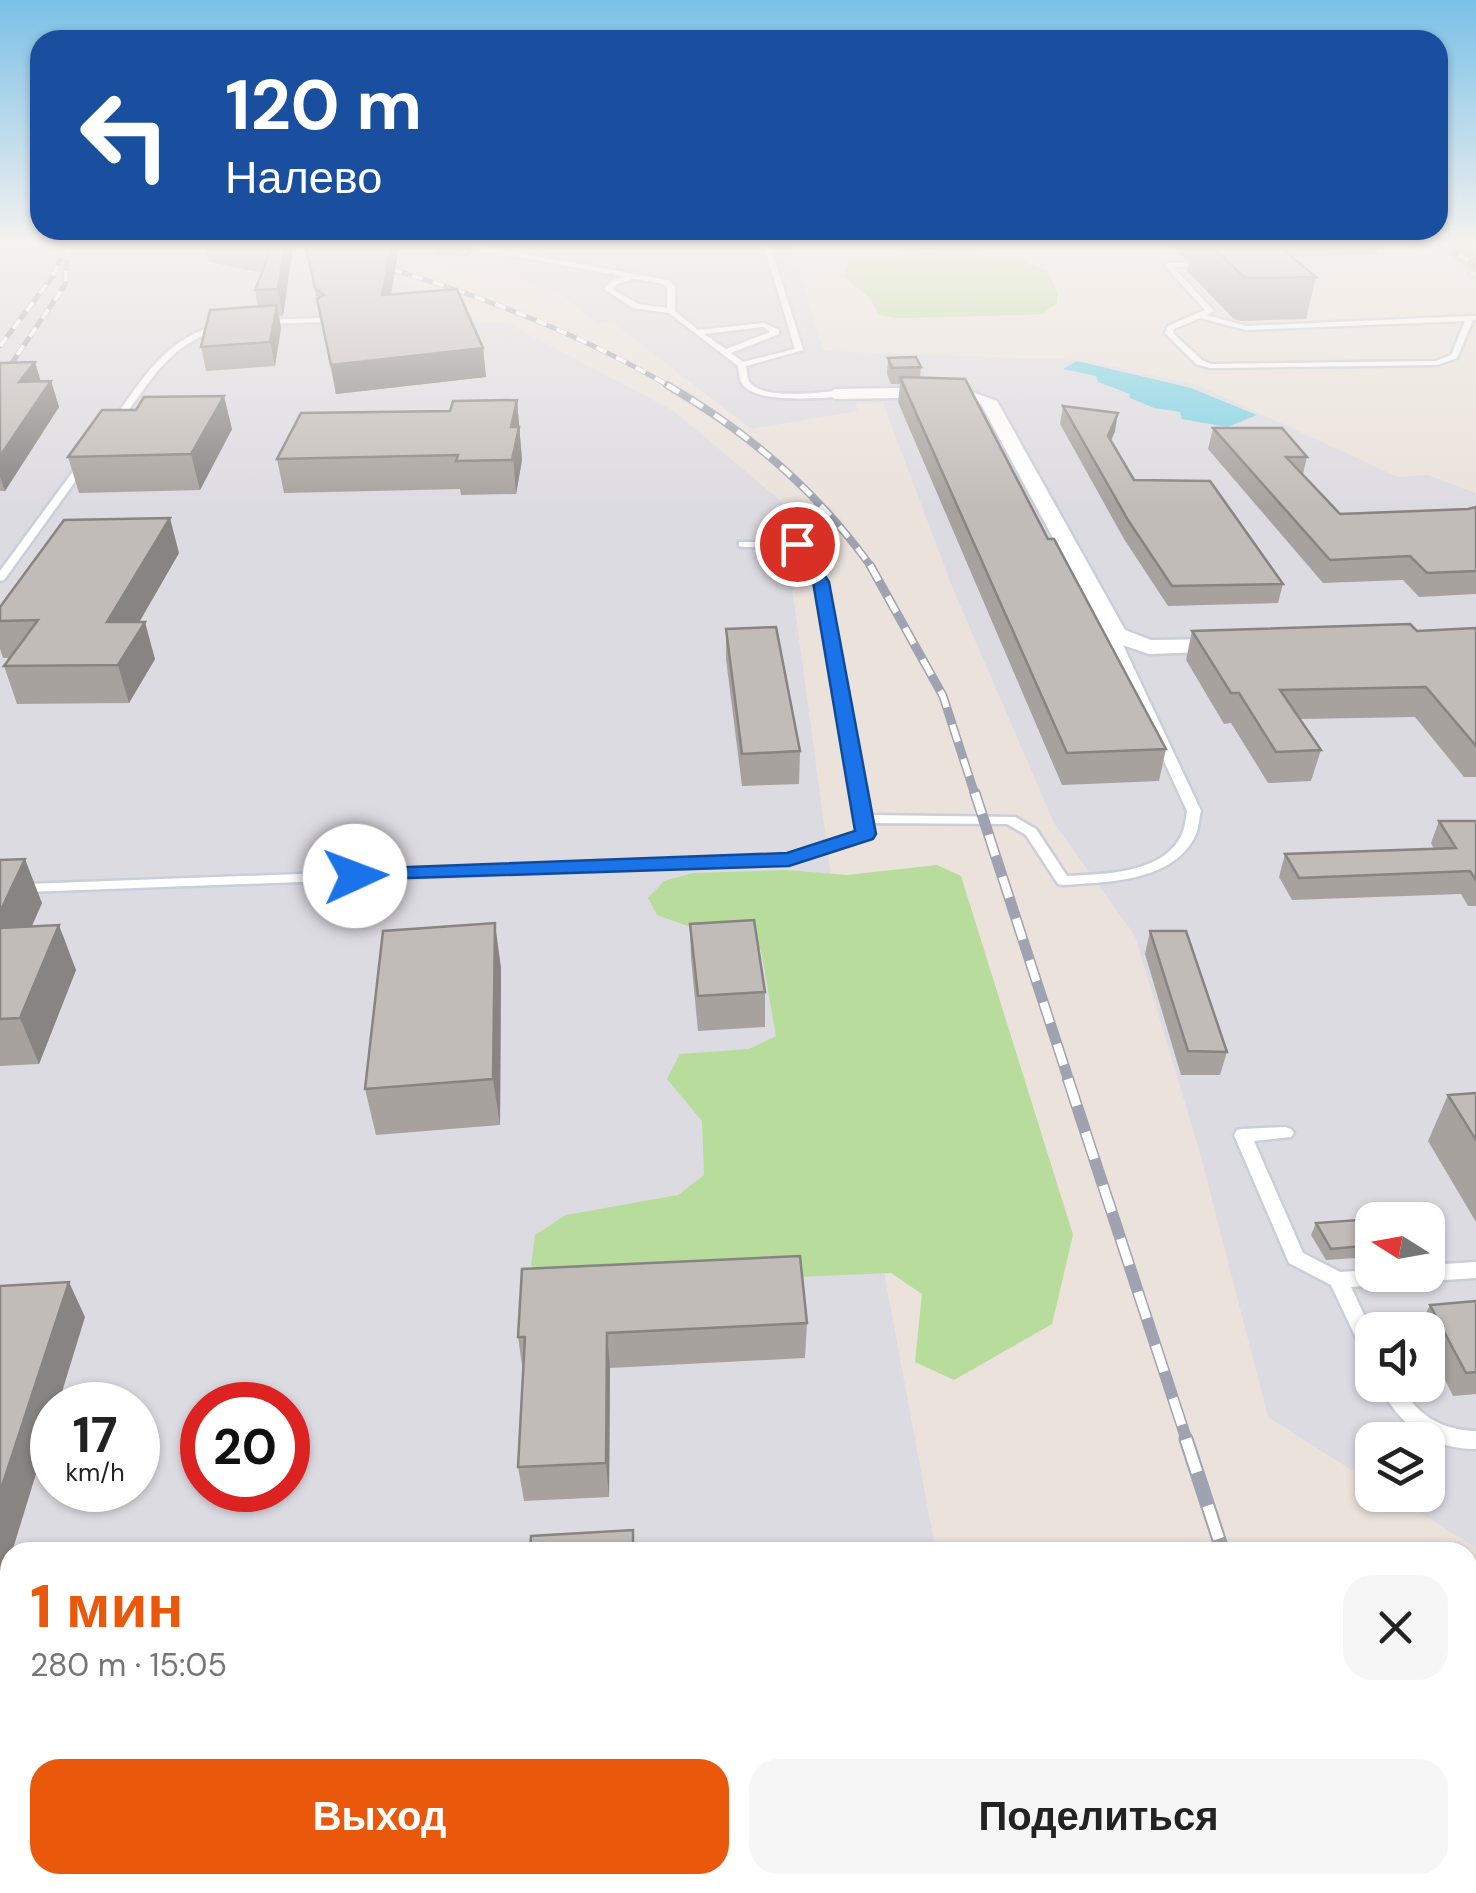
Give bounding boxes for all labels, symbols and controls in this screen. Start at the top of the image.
text: 120 m [225,60,422,151]
icon: left [60,70,190,200]
text: Налево [225,148,382,207]
pin [755,502,840,587]
icon: arrive [770,517,825,572]
position arrow [303,824,407,928]
north arrow [1355,1202,1445,1292]
map controls [1355,1202,1445,1512]
button: sound [1355,1312,1445,1402]
speed limit sign: 20 [180,1382,310,1512]
text: 17 [72,1402,118,1468]
button: layers [1355,1422,1445,1512]
text: km/h [65,1456,125,1489]
text: 1 мин [30,1567,184,1646]
button: close [1343,1575,1448,1680]
text: 280 m · 15:05 [30,1644,227,1686]
button: Выход [30,1759,729,1874]
button: Поделиться [749,1759,1448,1874]

